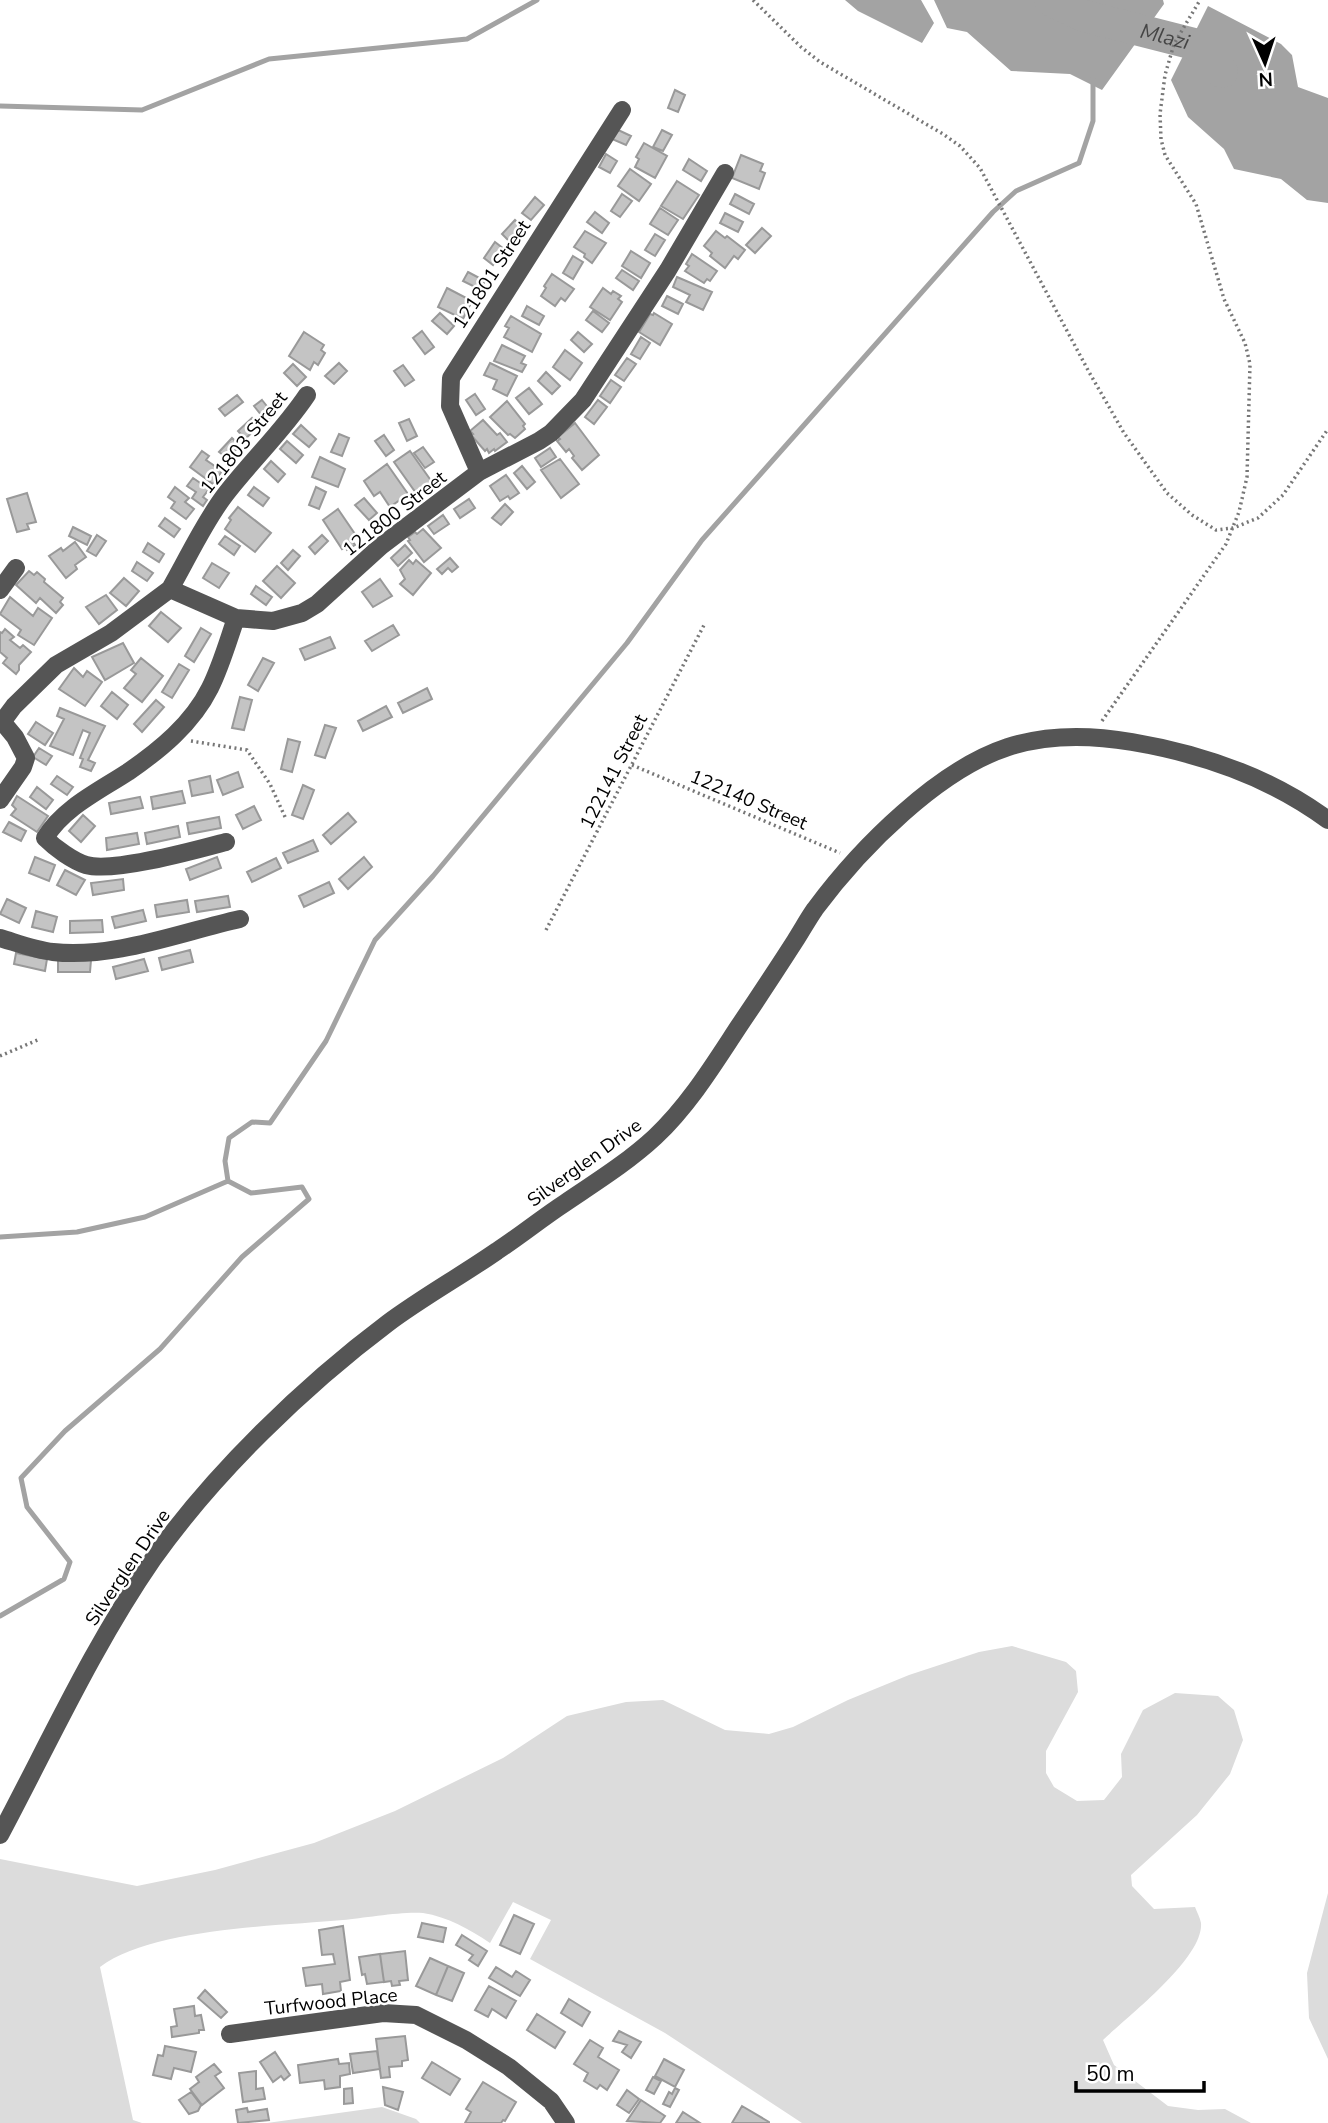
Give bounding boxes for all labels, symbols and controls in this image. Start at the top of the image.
water label: Mlazi [1137,17,1194,57]
north arrow [1230,28,1300,98]
text: N [1258,66,1274,92]
street label: 121801 Street [447,215,537,334]
street label: 121803 Street [194,386,293,499]
street label: 121800 Street [337,465,452,563]
street label: 122141 Street [574,709,654,833]
street label: 122140 Street [686,764,812,836]
street label: Silverglen Drive [522,1112,647,1213]
street label: Silverglen Drive [79,1504,176,1631]
street label: Turfwood Place [263,1982,399,2022]
scale bar [1076,2050,1204,2094]
text: 50 m [1086,2060,1135,2088]

